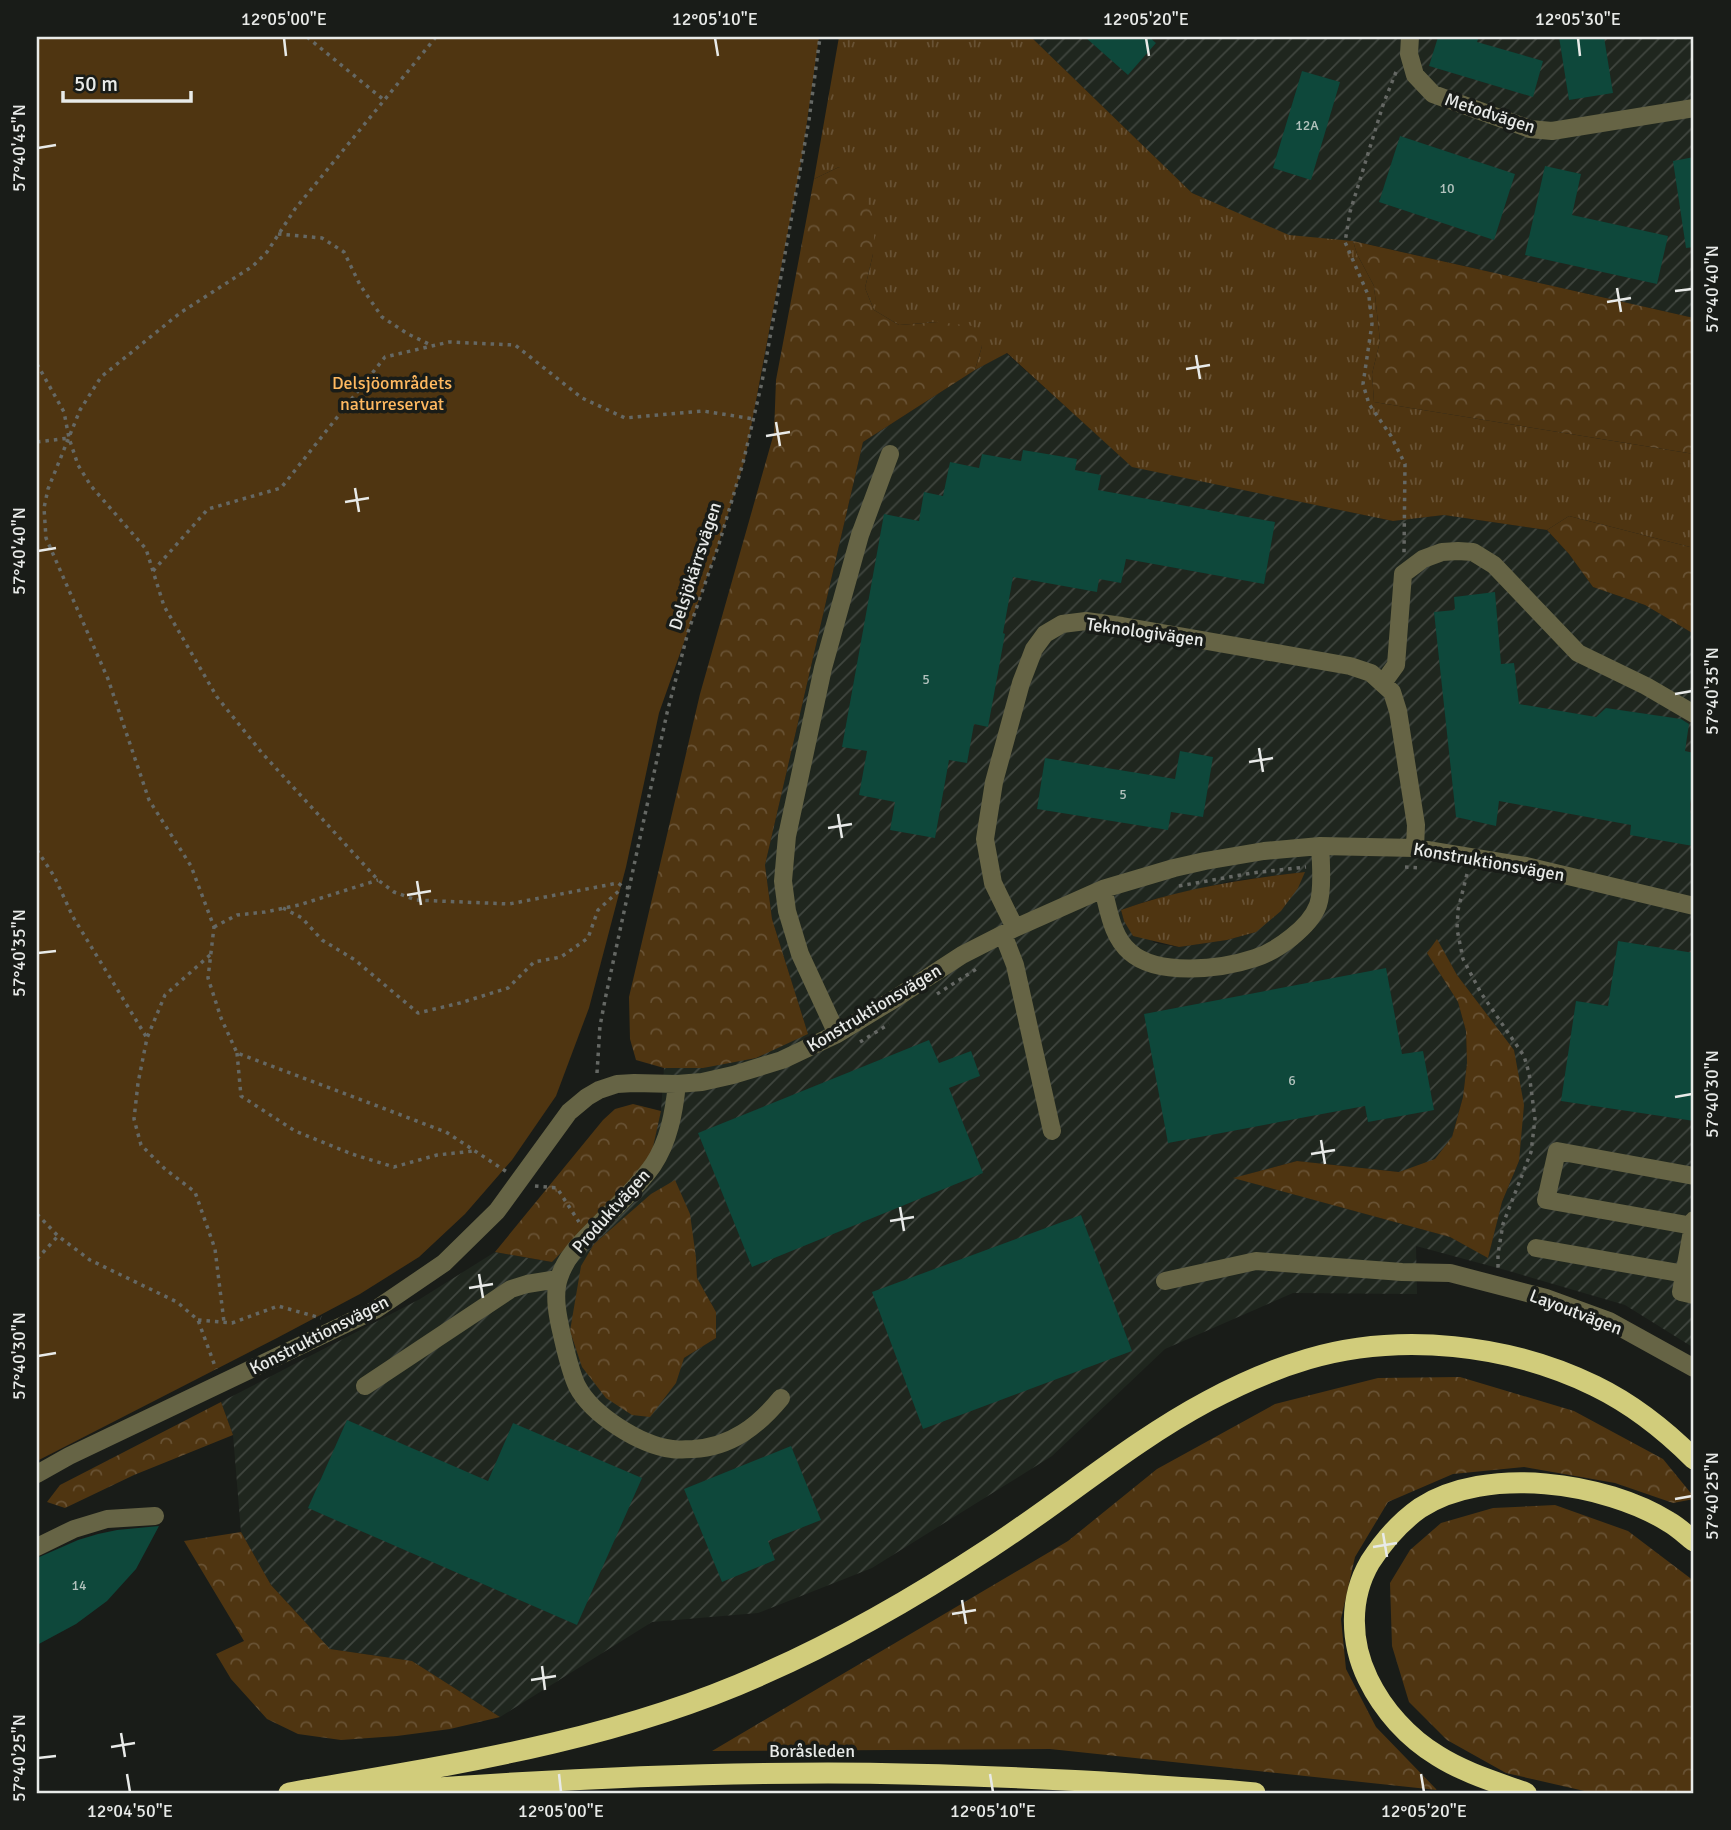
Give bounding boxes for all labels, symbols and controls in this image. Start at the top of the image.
text: 12°05'00"E [241,8,327,30]
text: 12°05'10"E [672,8,758,30]
text: 12°05'20"E [1103,8,1189,30]
text: 12°05'30"E [1535,8,1621,30]
scale bar [63,60,191,104]
text: 50 m [74,71,118,97]
street label: Metodvägen [1442,88,1538,138]
text: 57°40'45"N [8,104,30,192]
house number: 12A [1295,117,1319,134]
house number: 10 [1439,180,1455,197]
text: 57°40'40"N [1701,245,1723,333]
park label: Delsjöområdets naturreservat [332,372,452,415]
street label: Delsjökärrsvägen [664,499,726,633]
text: 57°40'40"N [8,507,30,595]
street label: Teknologivägen [1085,613,1205,651]
text: 57°40'35"N [1701,647,1723,735]
house number: 5 [922,671,930,688]
house number: 5 [1119,786,1127,803]
street label: Konstruktionsvägen [1412,838,1566,886]
text: 57°40'35"N [8,909,30,997]
street label: Konstruktionsvägen [803,959,945,1057]
text: 57°40'30"N [1701,1050,1723,1138]
house number: 6 [1288,1072,1296,1089]
street label: Produktvägen [567,1164,655,1258]
street label: Layoutvägen [1527,1284,1625,1340]
street label: Konstruktionsvägen [246,1290,392,1380]
text: 57°40'30"N [8,1312,30,1400]
text: 57°40'25"N [1701,1452,1723,1540]
house number: 14 [71,1577,87,1594]
text: 57°40'25"N [8,1714,30,1802]
street label: Boråsleden [769,1740,855,1762]
text: 12°04'50"E [87,1800,173,1822]
text: 12°05'00"E [518,1800,604,1822]
text: 12°05'10"E [950,1800,1036,1822]
text: 12°05'20"E [1381,1800,1467,1822]

